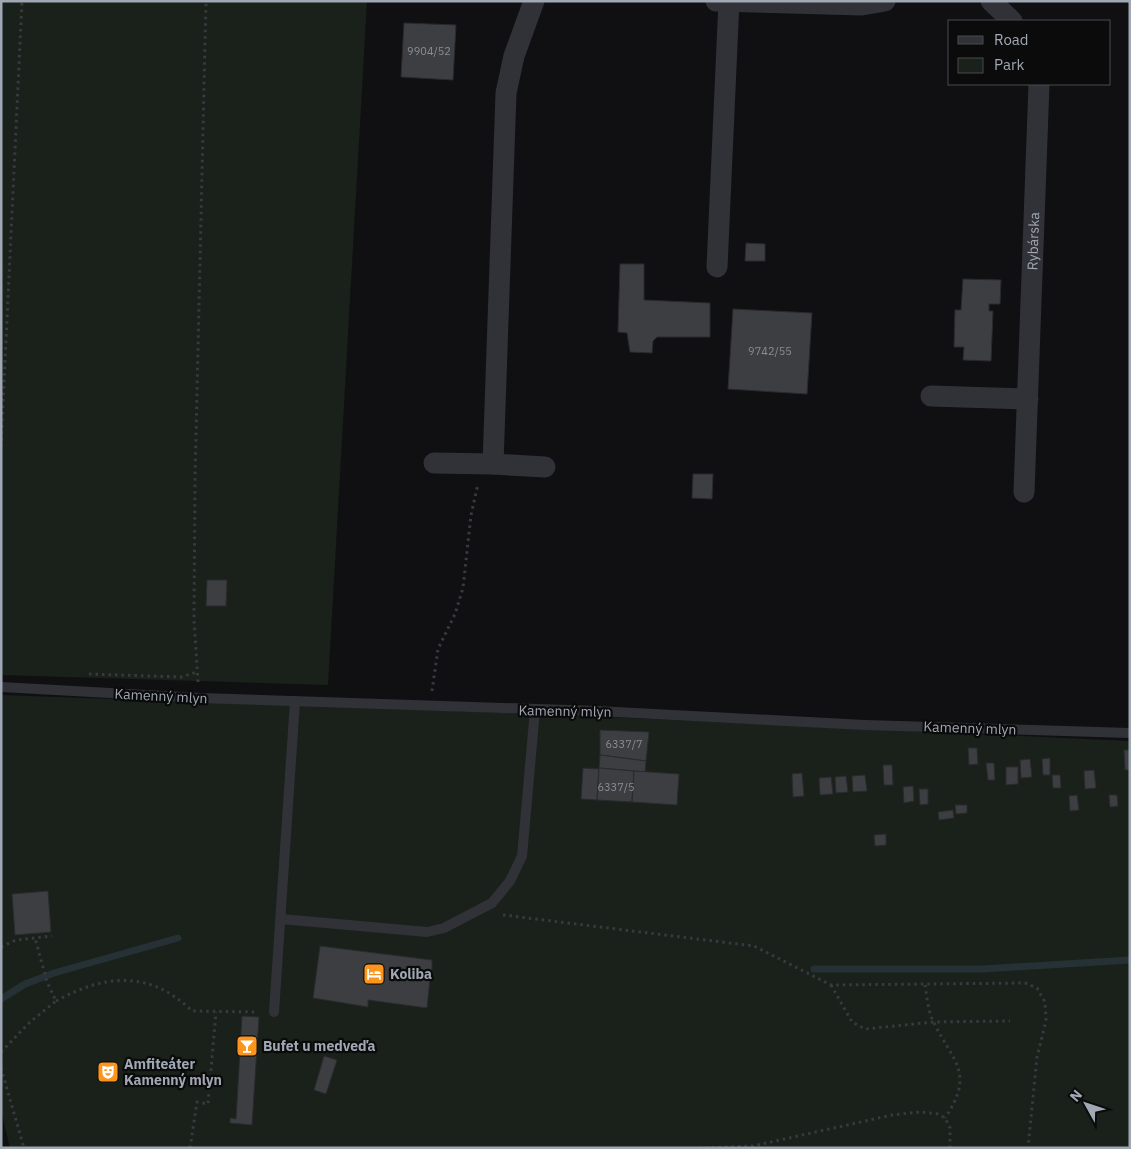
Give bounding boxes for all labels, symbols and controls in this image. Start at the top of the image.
legend [948,20,1111,85]
text: Road [994,30,1029,49]
house number: 9904/52 [407,44,451,58]
text: Park [994,55,1024,74]
street label: Rybárska [1023,211,1043,271]
house number: 9742/55 [748,344,792,358]
street label: Kamenný mlyn [114,685,208,707]
street label: Kamenný mlyn [518,701,612,721]
street label: Kamenný mlyn [923,717,1017,739]
house number: 6337/7 [605,737,643,751]
house number: 6337/5 [597,780,635,794]
hotel icon: Koliba [362,962,386,986]
place label: Koliba [390,965,432,983]
bar icon: Bufet u medveďa [235,1034,259,1058]
place label: Bufet u medveďa [263,1037,376,1055]
place label: Amfiteáter Kamenný mlyn [124,1055,222,1089]
theatre icon: Amfiteáter Kamenný mlyn [96,1060,120,1084]
north arrow [1061,1079,1111,1129]
text: N [1066,1086,1086,1105]

